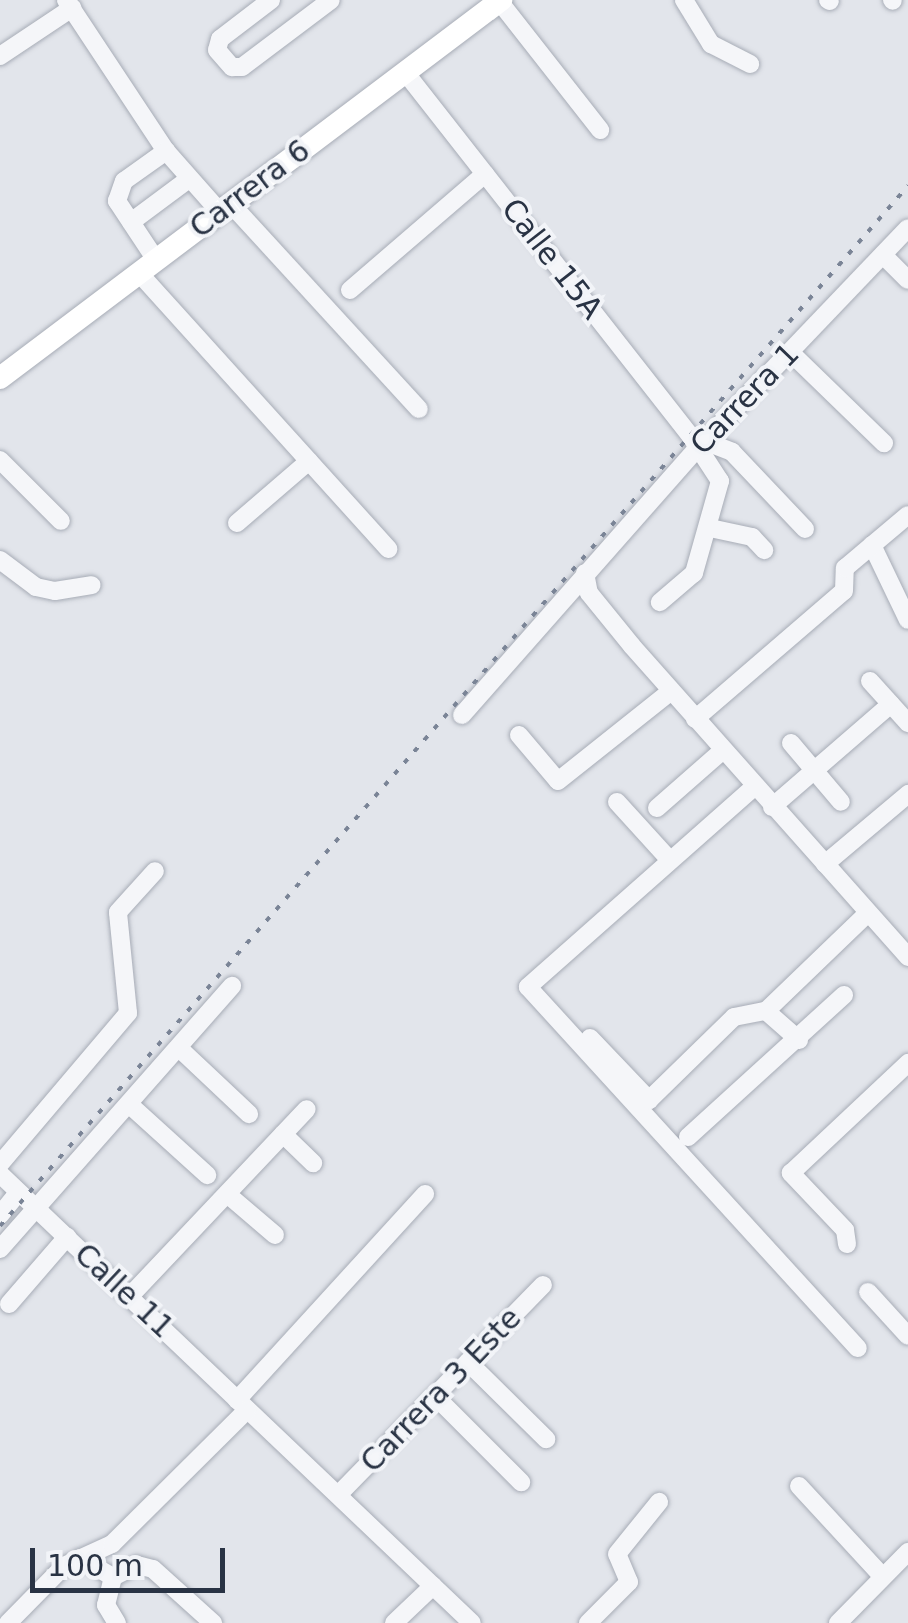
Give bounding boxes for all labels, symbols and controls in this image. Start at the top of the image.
street label: Carrera 6 [183,132,317,246]
street label: Calle 15A [494,192,610,326]
street label: Carrera 1 [683,336,807,462]
street label: Calle 11 [67,1236,181,1346]
street label: Carrera 3 Este [353,1300,529,1480]
scale bar [35,1528,230,1590]
text: 100 m [47,1548,143,1583]

